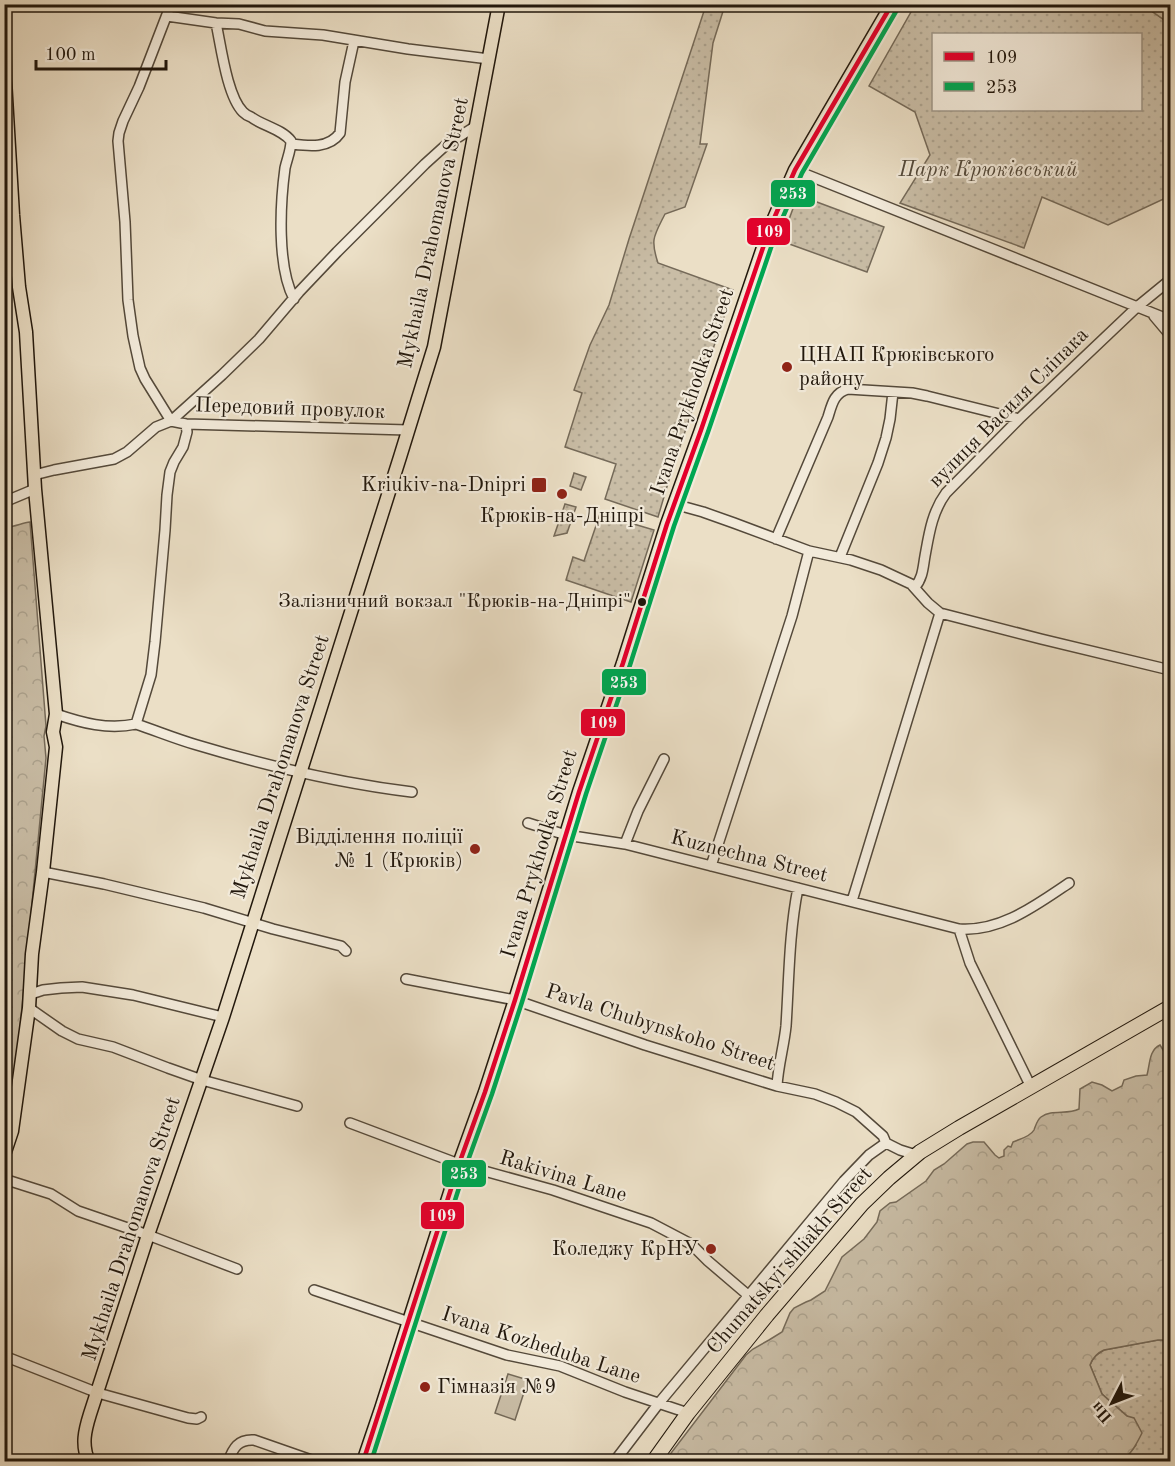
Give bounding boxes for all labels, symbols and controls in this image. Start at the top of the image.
scale bar [36,33,166,71]
legend [932,33,1142,111]
text: 100 m [45,46,96,64]
text: 109 [986,49,1017,67]
text: 253 [986,79,1017,97]
street label: Mykhaila Drahomanova Street [395,96,473,370]
park label: Парк Крюківський [898,160,1077,181]
line badge: 253 [770,179,816,208]
text: 253 [779,187,807,203]
line badge: 109 [746,217,791,246]
text: 109 [755,225,783,241]
street label: Ivana Prykhodka Street [648,286,738,498]
street label: вулиця Василя Сліпака [925,324,1093,492]
place label: ЦНАП Крюківського району [799,345,995,390]
marker: ЦНАП Крюківського району [780,360,794,374]
street label: Передовий провулок [194,395,386,423]
place label: Kriukiv-na-Dnipri [361,475,526,496]
marker: Kriukiv-na-Dnipri [530,476,548,494]
marker: Крюків-на-Дніпрі [555,487,569,501]
place label: Крюків-на-Дніпрі [480,506,644,527]
place label: Залізничний вокзал "Крюкiв-на-Днiпрi" [278,592,631,612]
marker: Залізничний вокзал "Крюкiв-на-Днiпрi" [636,596,648,608]
street label: Mykhaila Drahomanova Street [228,632,334,902]
line badge: 253 [601,668,647,696]
text: 253 [610,676,638,692]
line badge: 109 [580,708,626,737]
text: 109 [589,716,617,732]
street label: Ivana Prykhodka Street [498,747,582,961]
place label: Відділення поліції № 1 (Крюків) [295,827,463,872]
street label: Kuznechna Street [668,827,830,887]
marker: Відділення поліції № 1 (Крюків) [468,842,482,856]
street label: Pavla Chubynskoho Street [543,981,777,1075]
street label: Mykhaila Drahomanova Street [79,1094,185,1364]
street label: Rakivina Lane [497,1148,629,1206]
line badge: 253 [441,1159,487,1188]
street label: Chumatskyi shliakh Street [703,1164,877,1358]
text: 253 [450,1167,478,1183]
line badge: 109 [420,1201,465,1230]
text: 109 [428,1209,456,1225]
place label: Коледжу КрНУ [552,1239,699,1260]
marker: Коледжу КрНУ [704,1242,718,1256]
street label: Ivana Kozheduba Lane [439,1304,643,1388]
north arrow [1082,1373,1142,1433]
place label: Гімназія №9 [437,1377,557,1398]
marker: Гімназія №9 [418,1380,432,1394]
text: Пн [1089,1398,1116,1425]

